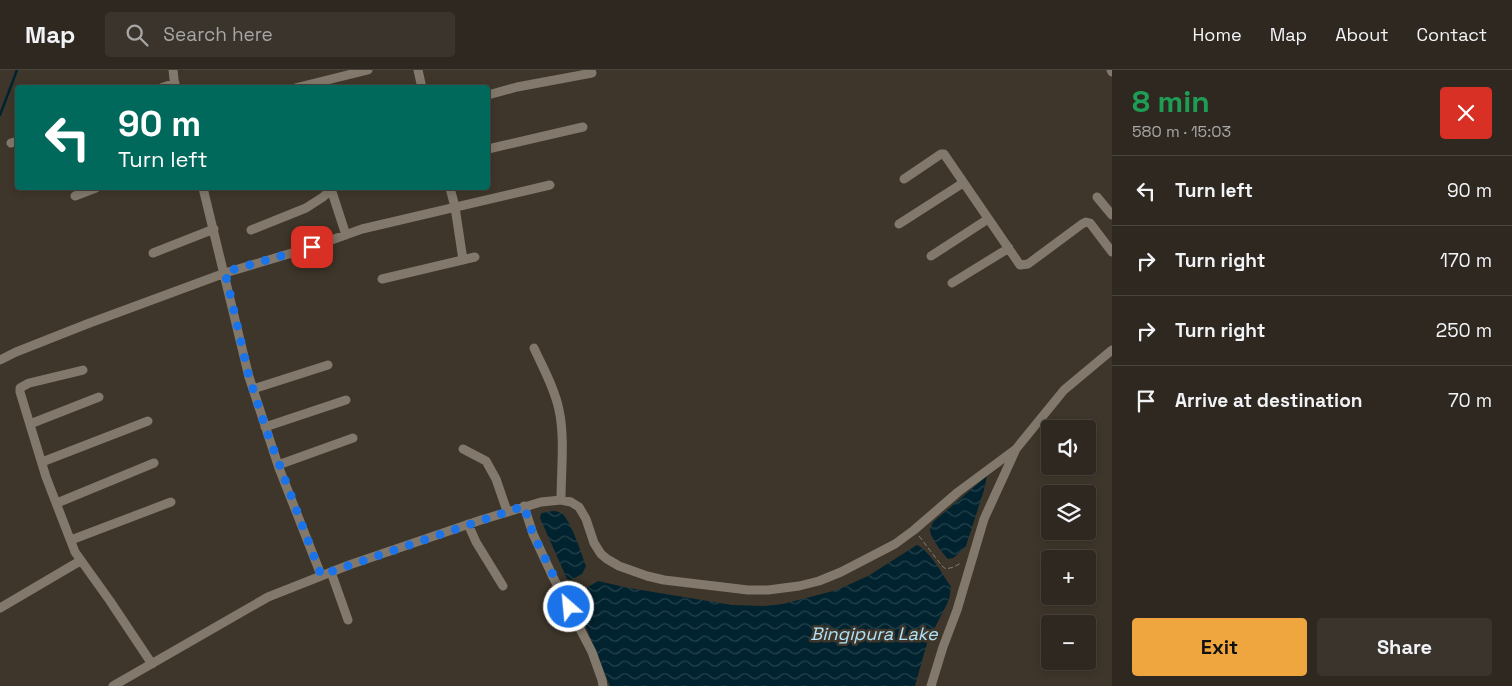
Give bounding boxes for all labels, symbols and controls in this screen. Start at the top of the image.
search box [105,12,455,57]
text: Map [25,19,75,50]
icon: search [123,21,151,49]
text: Search here [163,22,273,47]
text: Home [1193,23,1242,46]
text: Map [1270,23,1307,46]
text: About [1335,23,1389,46]
text: Contact [1417,23,1487,46]
text: 8 min [1132,82,1210,121]
button: close [1440,87,1492,139]
text: 90 m [118,102,201,146]
icon: left [35,105,100,170]
text: 580 m · 15:03 [1132,121,1231,142]
text: Turn left [118,145,208,173]
icon: left [1132,177,1160,205]
text: Turn left [1175,178,1253,203]
text: 90 m [1447,178,1492,203]
pin [291,226,333,268]
icon: arrive [298,233,326,261]
icon: right [1132,247,1160,275]
text: Turn right [1175,248,1265,273]
text: 170 m [1440,248,1492,273]
icon: right [1132,317,1160,345]
text: Turn right [1175,318,1265,343]
text: 250 m [1436,318,1492,343]
icon: arrive [1132,387,1160,415]
text: Arrive at destination [1175,388,1363,413]
text: 70 m [1448,388,1492,413]
map controls [1041,420,1096,670]
button: sound [1041,420,1096,475]
button: layers [1041,485,1096,540]
button: + [1041,550,1096,605]
position arrow [542,580,594,632]
button: − [1041,615,1096,670]
button: Exit [1132,618,1307,676]
button: Share [1317,618,1492,676]
water label: Bingipura Lake [810,622,939,645]

